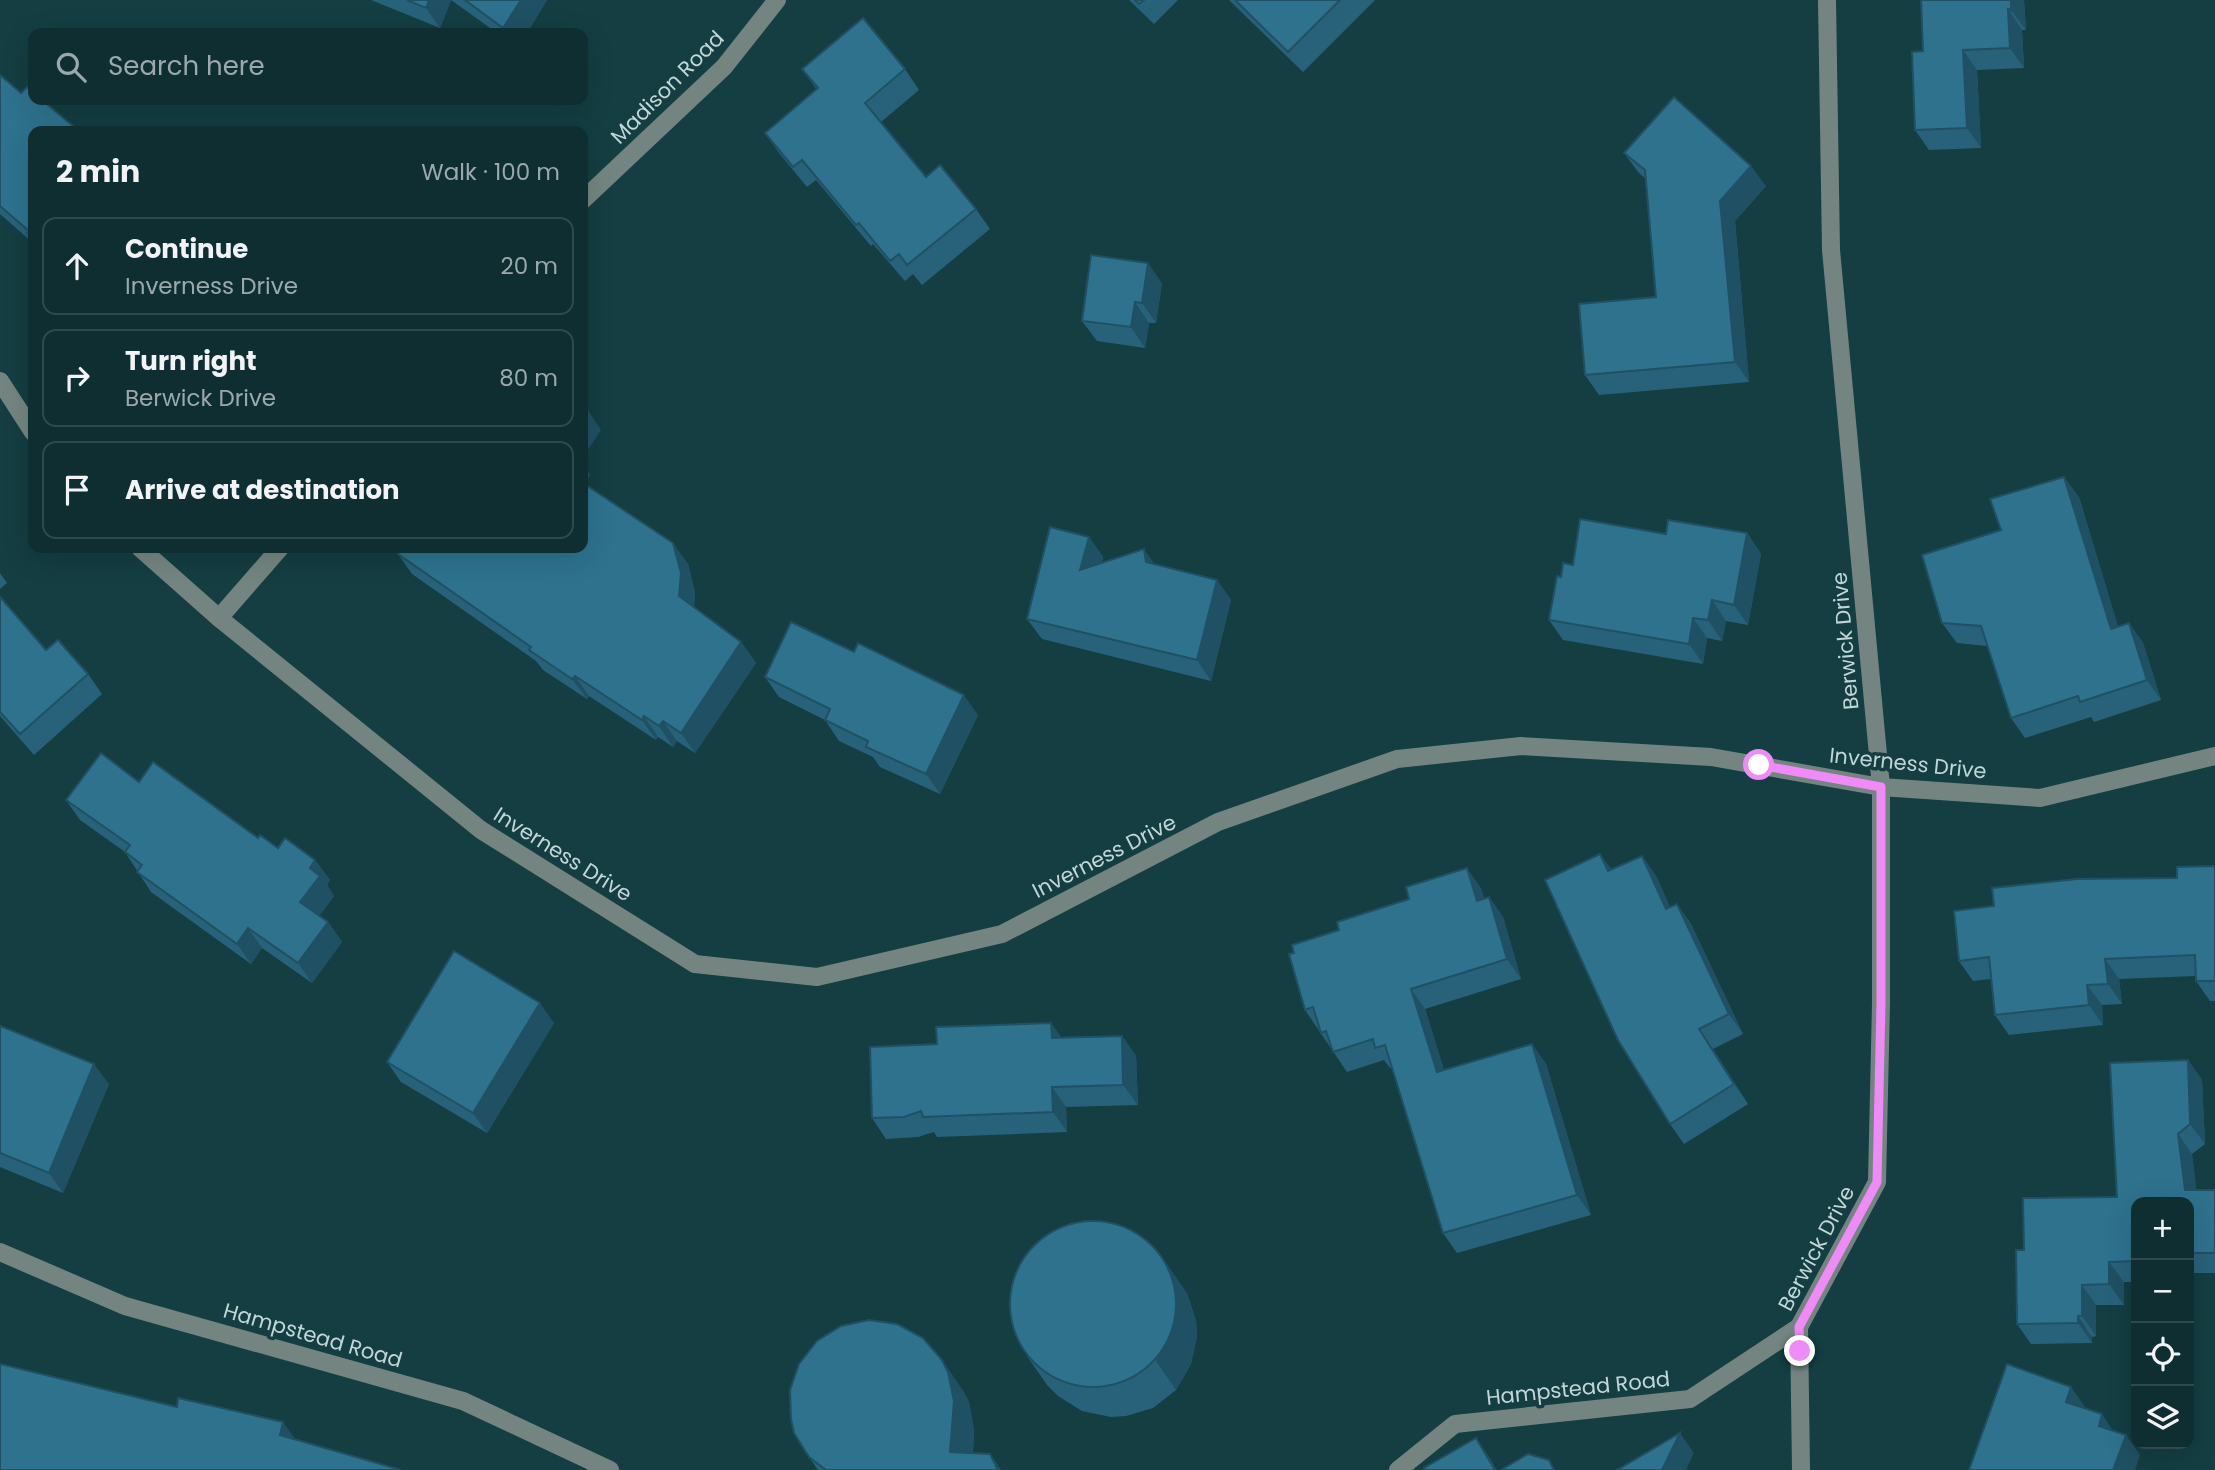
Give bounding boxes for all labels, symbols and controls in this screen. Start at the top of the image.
street label: Madison Road [604,24,730,150]
search box [28,28,588,105]
icon: search [52,48,90,86]
text: Search here [108,48,265,84]
text: 2 min [56,150,140,193]
text: Walk · 100 m [421,156,560,188]
text: Continue [125,231,248,267]
icon: ahead [58,247,96,285]
text: 20 m [500,250,558,282]
text: Inverness Drive [125,270,298,302]
text: Turn right [125,343,257,379]
icon: right [58,359,96,397]
text: 80 m [499,362,558,394]
text: Berwick Drive [125,382,276,414]
icon: arrive [58,471,96,509]
text: Arrive at destination [125,472,400,508]
street label: Berwick Drive [1825,571,1865,711]
street label: Inverness Drive [1828,740,1988,786]
route start [1743,749,1774,780]
street label: Inverness Drive [488,800,638,908]
street label: Inverness Drive [1027,807,1181,905]
street label: Berwick Drive [1771,1180,1861,1316]
map controls [2131,1197,2194,1449]
button: + [2131,1197,2194,1260]
button: − [2131,1260,2194,1323]
street label: Hampstead Road [220,1296,406,1374]
button: locate [2131,1323,2194,1386]
route end [1784,1335,1815,1366]
street label: Hampstead Road [1485,1364,1671,1412]
button: layers [2131,1386,2194,1449]

